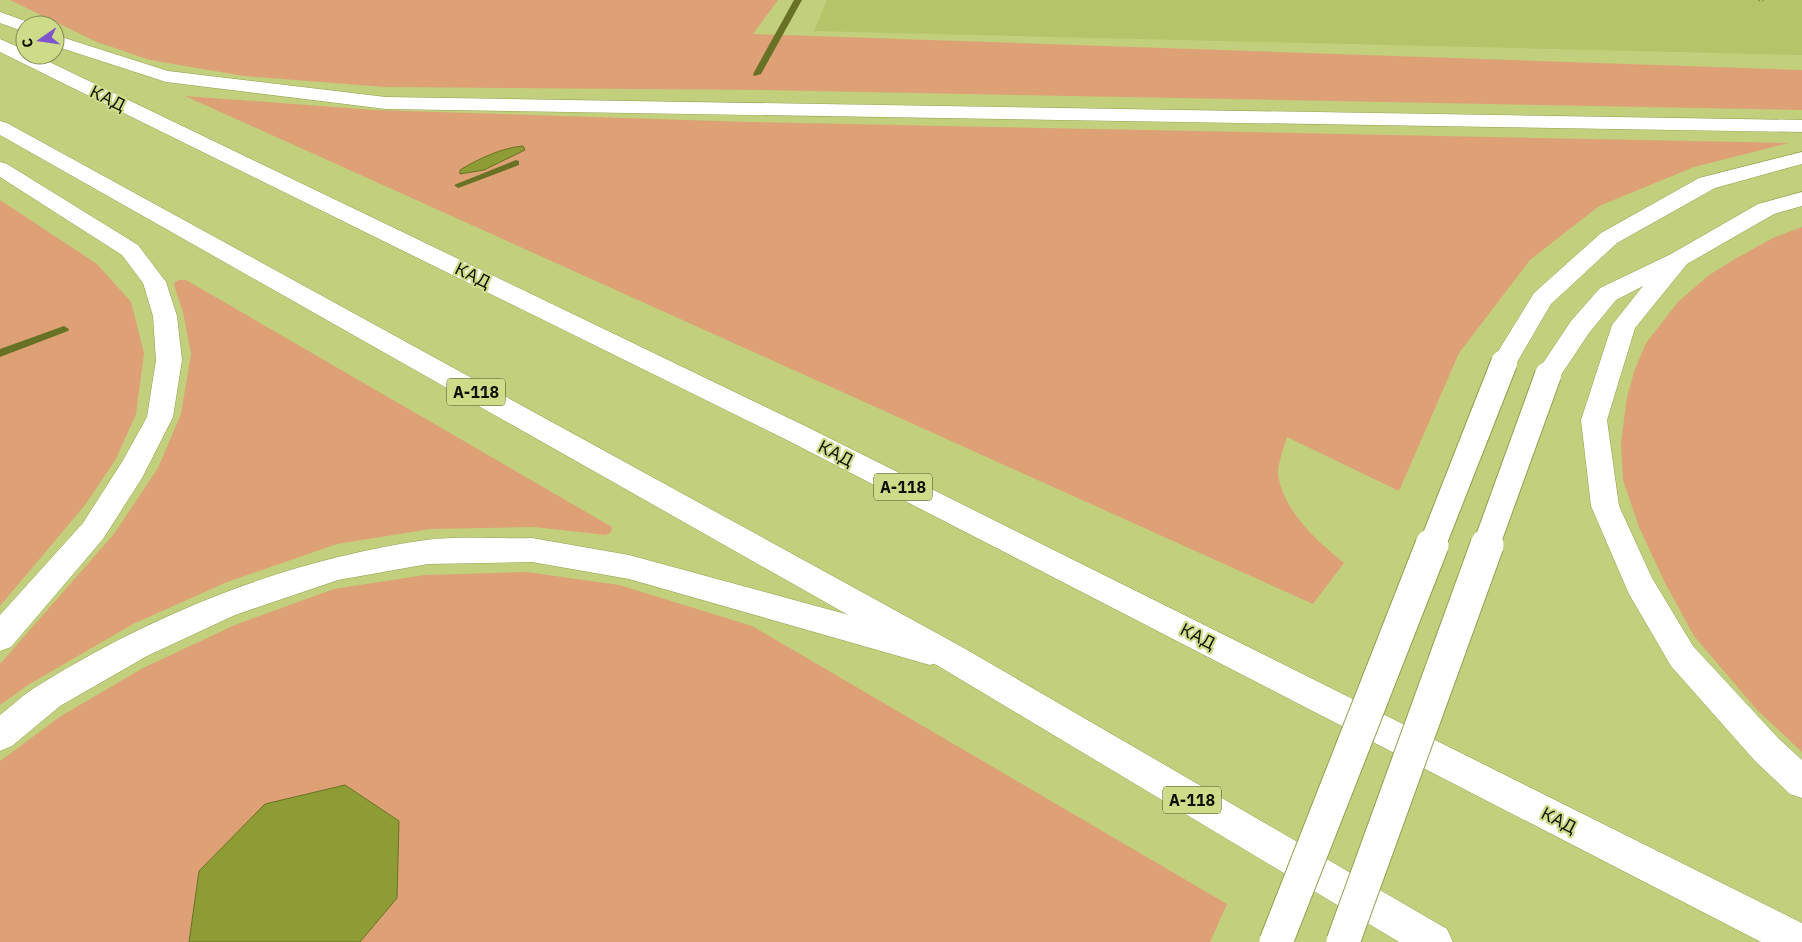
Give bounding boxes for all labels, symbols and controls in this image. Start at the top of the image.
north arrow [15,15,65,65]
text: С [18,36,37,49]
street label: КАД [86,80,130,116]
street label: КАД [451,257,495,293]
road number: А-118 [447,378,505,406]
street label: КАД [814,434,858,472]
road number: А-118 [874,474,932,501]
street label: КАД [1176,617,1220,655]
road number: А-118 [1163,786,1221,814]
street label: КАД [1537,801,1581,839]

